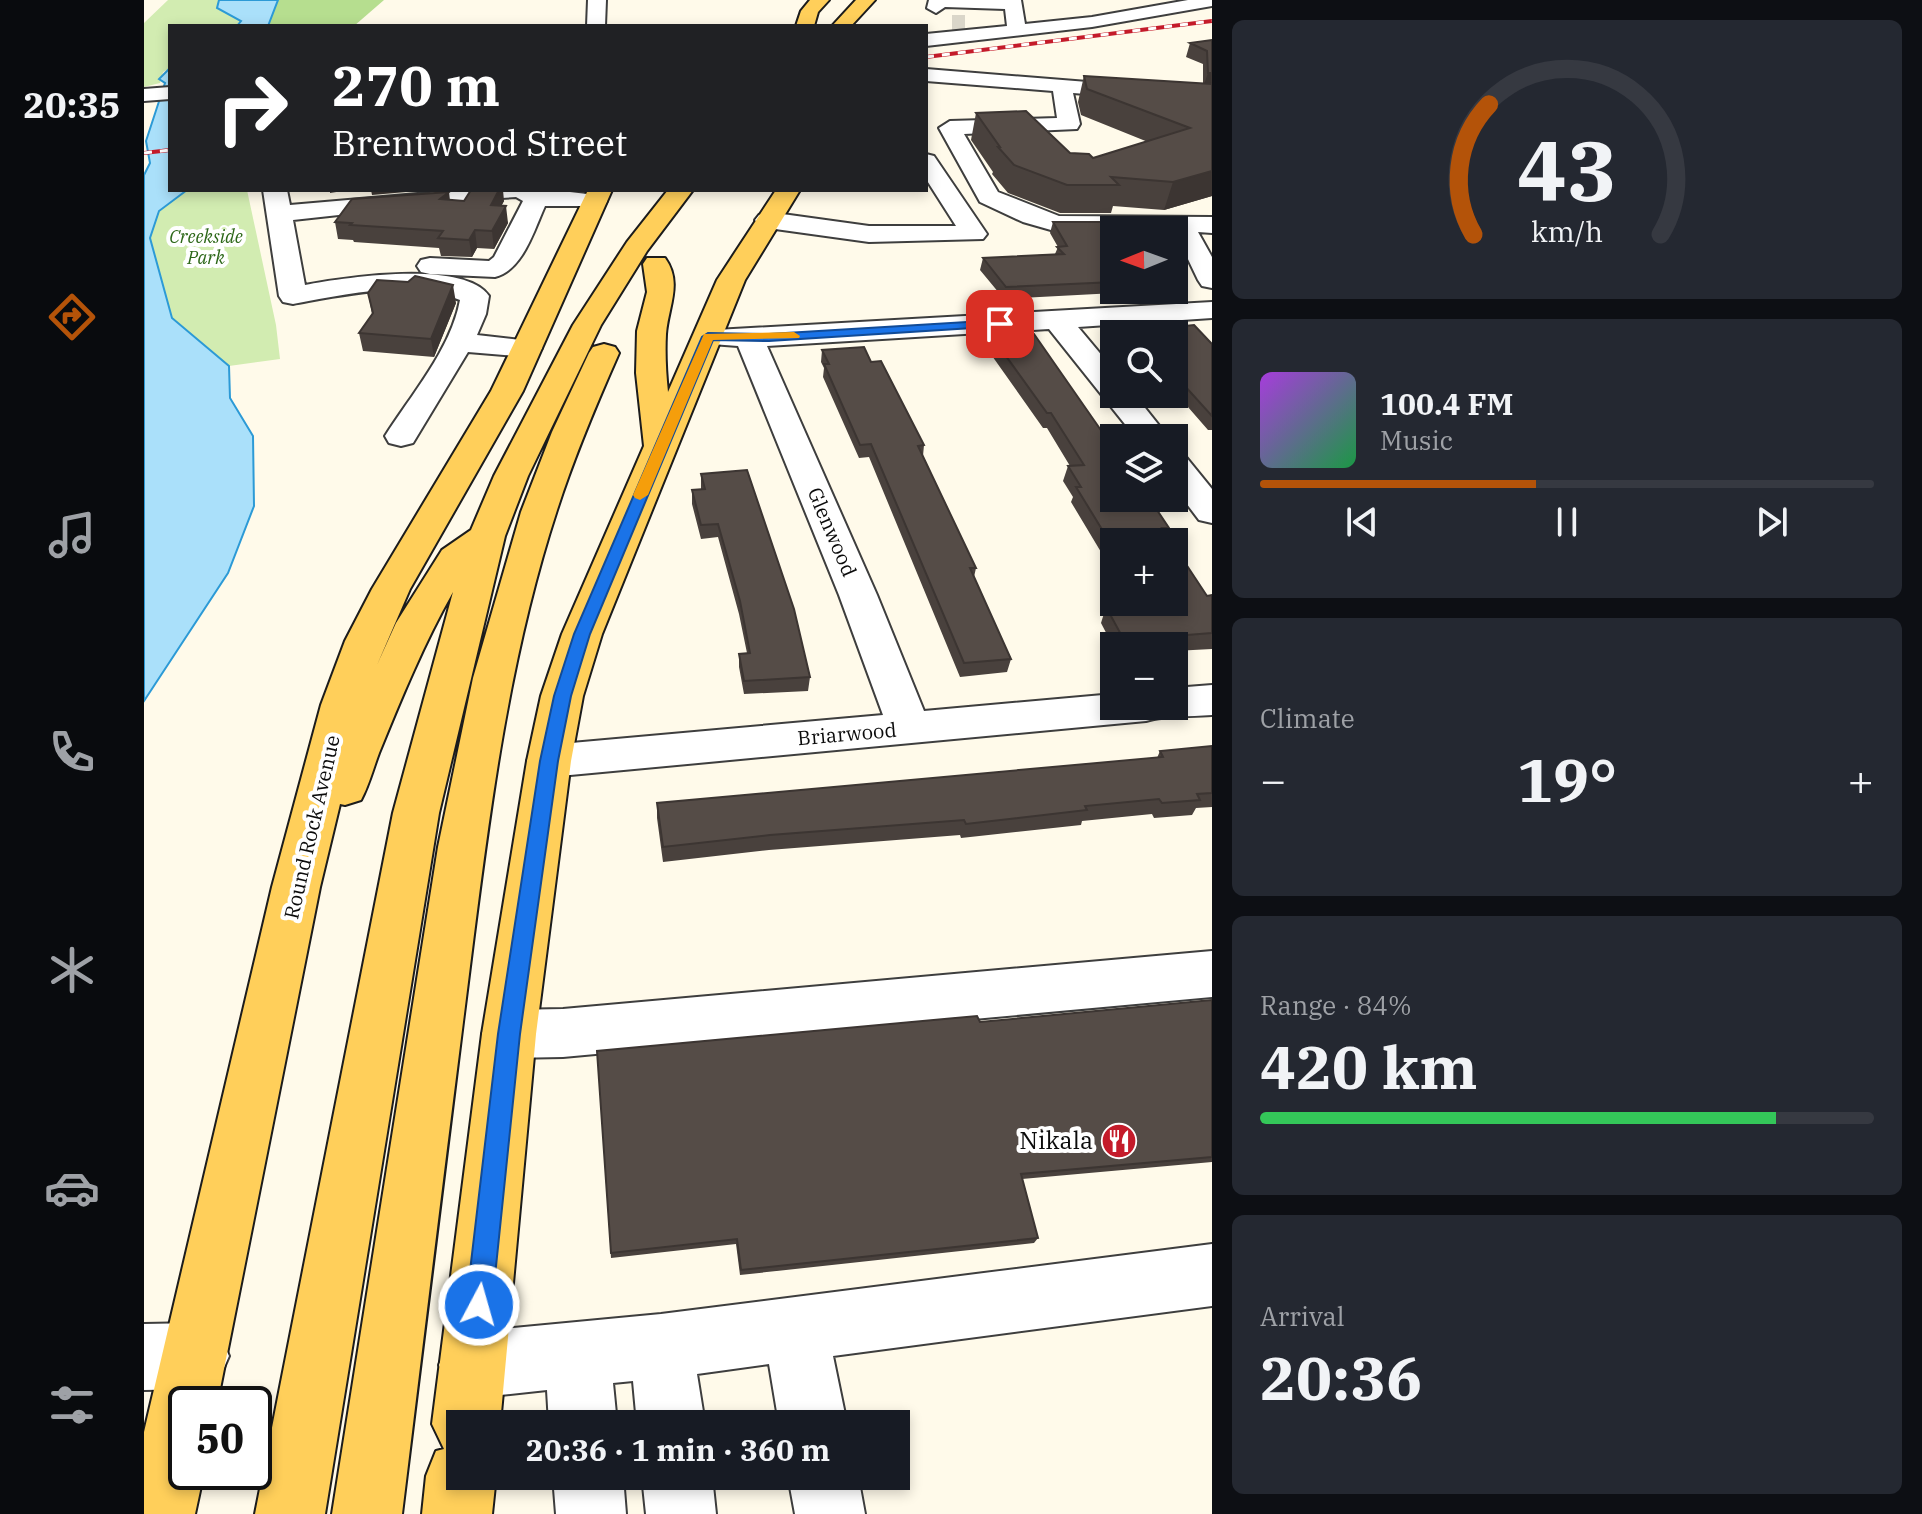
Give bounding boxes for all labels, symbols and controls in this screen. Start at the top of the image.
text: 270 m [332,49,500,121]
icon: right [200,56,304,160]
text: 20:35 [23,81,121,128]
text: 43 [1517,116,1617,224]
text: Brentwood Street [332,119,628,166]
text: km/h [1531,214,1603,251]
north arrow [1100,216,1188,304]
map controls [1100,216,1188,720]
park label: Creekside Park [169,225,243,269]
icon: directions [44,289,100,345]
pin [966,290,1034,358]
icon: arrive [978,302,1022,346]
button: search [1100,320,1188,408]
text: 100.4 FM [1380,384,1513,423]
text: Music [1380,423,1453,457]
button: layers [1100,424,1188,512]
street label: Glenwood [802,483,863,580]
icon: previous [1340,500,1384,544]
icon: pause [1545,500,1589,544]
icon: next [1750,500,1794,544]
icon: music [44,507,100,563]
button: + [1100,528,1188,616]
button: − [1100,632,1188,720]
text: Climate [1260,701,1355,735]
street label: Briarwood [796,716,898,751]
icon: phone [44,724,100,780]
street label: Round Rock Avenue [277,732,346,921]
text: 19° [1517,740,1617,819]
text: − [1260,751,1286,808]
text: + [1848,751,1874,808]
icon: climate [44,942,100,998]
text: Range · 84% [1260,988,1412,1022]
text: 420 km [1260,1027,1478,1106]
restaurant icon: Nikala [1100,1122,1138,1160]
place label: Nikala [1019,1124,1093,1156]
icon: car [44,1160,100,1216]
position arrow [437,1263,521,1347]
text: Arrival [1260,1299,1345,1333]
text: 20:36 [1260,1338,1422,1417]
icon: filters [44,1377,100,1433]
speed limit sign: 50 [168,1386,272,1490]
text: 20:36 · 1 min · 360 m [526,1430,830,1469]

